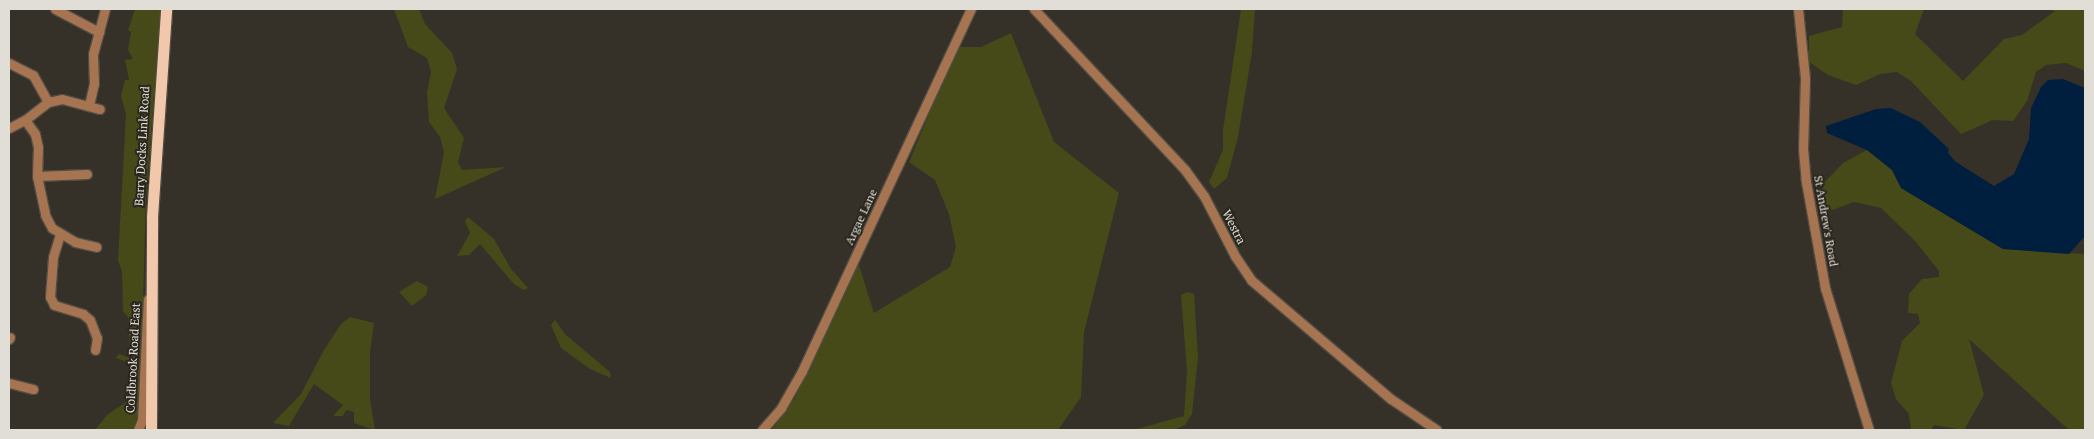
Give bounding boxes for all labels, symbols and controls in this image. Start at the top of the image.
street label: Barry Docks Link Road [132,86,152,206]
street label: St Andrew's Road [1811,174,1841,268]
street label: Argae Lane [842,187,880,247]
street label: Westra [1219,207,1249,247]
street label: Coldbrook Road East [123,303,143,413]

